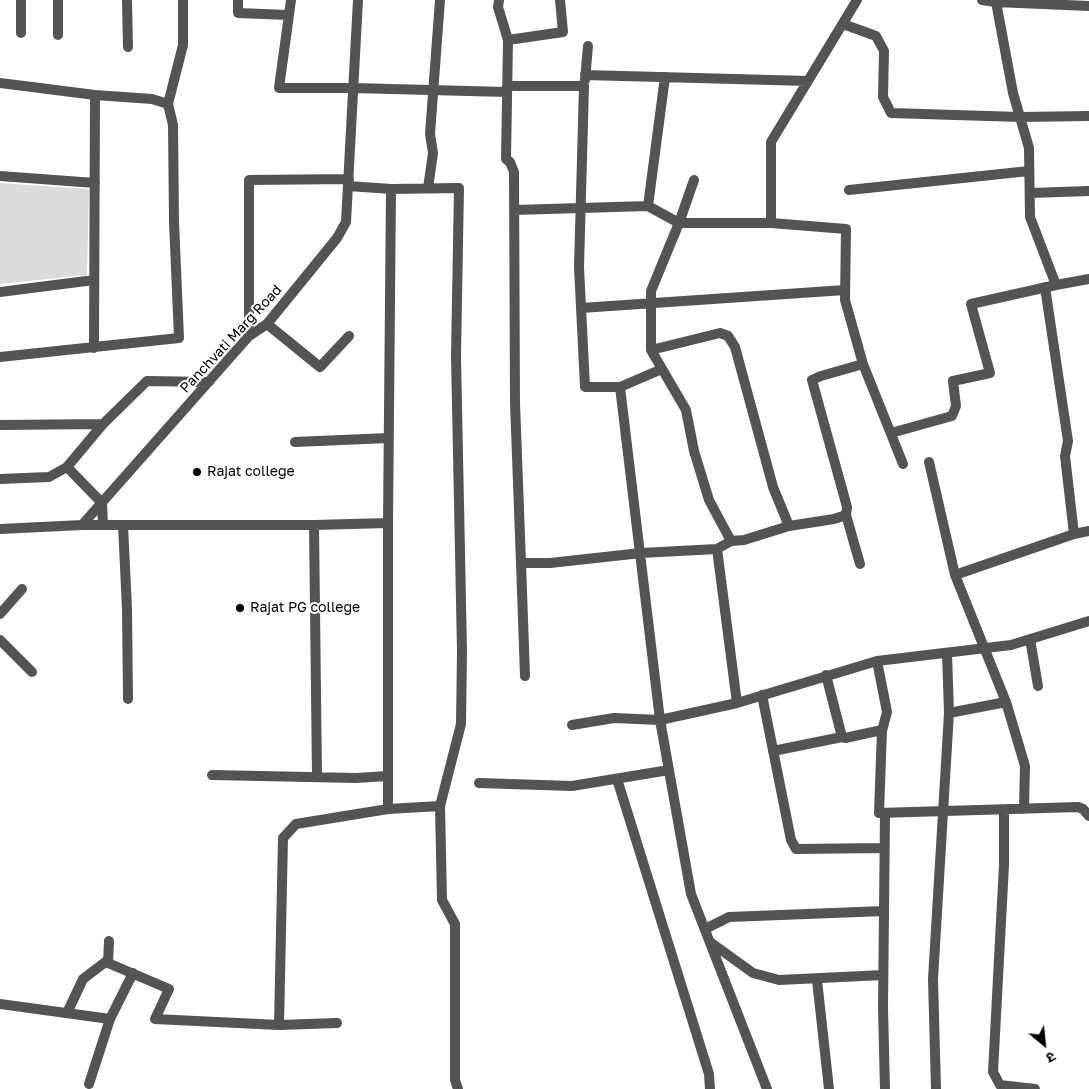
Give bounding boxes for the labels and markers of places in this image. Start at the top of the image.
place label: Rajat college [207,464,295,480]
marker: Rajat college [191,466,203,478]
place label: Rajat PG college [250,600,360,616]
marker: Rajat PG college [234,602,246,614]

